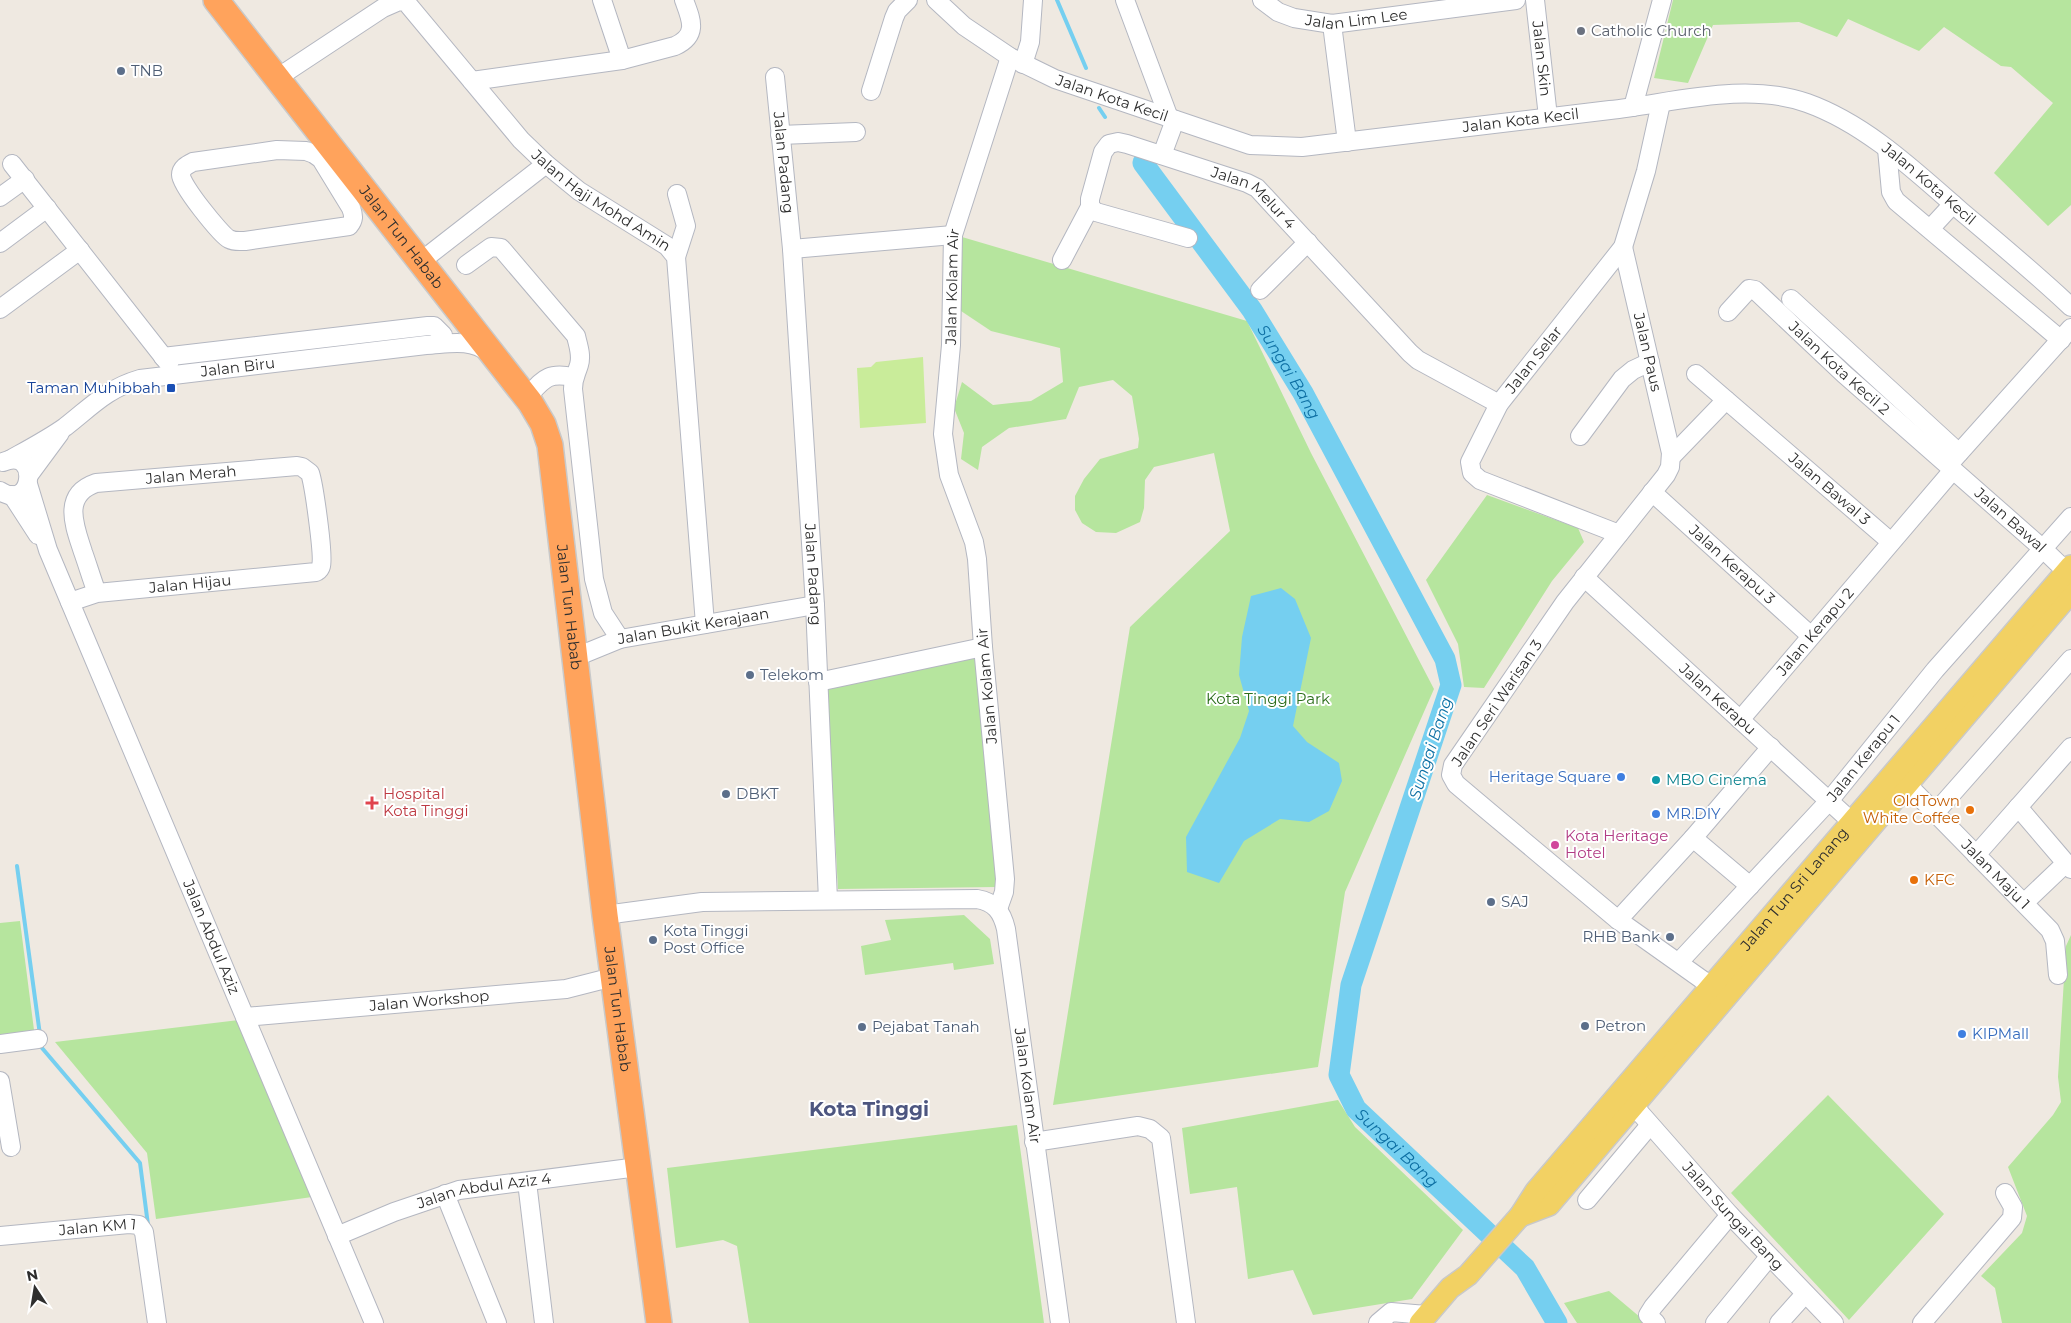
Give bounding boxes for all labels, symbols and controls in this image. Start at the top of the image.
street label: Jalan Lim Lee [1303,4,1408,33]
street label: Jalan Skin [1528,19,1556,97]
place label: Catholic Church [1591,21,1712,40]
marker: Catholic Church [1575,25,1587,37]
place label: TNB [131,61,163,80]
marker: TNB [115,65,127,77]
street label: Jalan Kota Kecil [1053,70,1171,126]
street label: Jalan Kota Kecil [1460,104,1580,136]
street label: Jalan Padang [769,110,798,214]
street label: Jalan Kota Kecil [1877,137,1980,229]
street label: Jalan Haji Mohd Amin [527,145,674,255]
street label: Jalan Melur 4 [1208,162,1300,233]
street label: Jalan Tun Habab [355,181,448,292]
street label: Jalan Kolam Air [941,226,964,346]
street label: Jalan Paus [1629,310,1666,393]
street label: Jalan Kota Kecil 2 [1784,316,1894,419]
water label: Sungai Bang [1253,321,1324,422]
street label: Jalan Selar [1500,322,1566,398]
street label: Jalan Biru [198,353,276,381]
place label: Taman Muhibbah [27,378,161,397]
marker: Taman Muhibbah [165,382,177,394]
street label: Jalan Bawal 3 [1784,447,1874,529]
street label: Jalan Merah [144,461,237,488]
street label: Jalan Bawal [1970,483,2051,556]
street label: Jalan Kerapu 3 [1685,520,1779,608]
street label: Jalan Padang [801,522,826,626]
street label: Jalan Tun Habab [553,542,586,671]
street label: Jalan Hijau [147,570,232,597]
street label: Jalan Kerapu 2 [1771,583,1858,680]
street label: Jalan Bukit Kerajaan [615,603,770,648]
street label: Jalan Kolam Air [972,627,1001,746]
street label: Jalan Seri Warisan 3 [1447,636,1546,771]
street label: Jalan Kerapu [1675,658,1760,739]
place label: Telekom [760,665,824,684]
marker: Telekom [744,669,756,681]
park label: Kota Tinggi Park [1206,689,1330,708]
water label: Sungai Bang [1405,695,1456,802]
street label: Jalan Kerapu 1 [1822,711,1904,806]
place label: Heritage Square [1489,767,1611,786]
place label: MBO Cinema [1666,770,1767,789]
marker: Heritage Square [1615,771,1627,783]
marker: MBO Cinema [1650,774,1662,786]
place label: Hospital Kota Tinggi [383,784,469,820]
place label: DBKT [736,784,779,803]
marker: DBKT [720,788,732,800]
place label: OldTown White Coffee [1863,791,1960,827]
marker: Hospital Kota Tinggi [365,796,379,810]
place label: MR.DIY [1666,804,1721,823]
marker: OldTown White Coffee [1964,804,1976,816]
marker: MR.DIY [1650,808,1662,820]
street label: Jalan Tun Sri Lanang [1735,823,1852,955]
place label: Kota Heritage Hotel [1565,826,1668,862]
street label: Jalan Maju 1 [1957,835,2034,913]
marker: Kota Heritage Hotel [1549,839,1561,851]
place label: KFC [1924,870,1955,889]
marker: KFC [1908,874,1920,886]
street label: Jalan Abdul Aziz [179,876,244,997]
place label: SAJ [1501,892,1529,911]
marker: SAJ [1485,896,1497,908]
place label: Kota Tinggi Post Office [663,921,749,957]
place label: RHB Bank [1582,927,1660,946]
marker: RHB Bank [1664,931,1676,943]
marker: Kota Tinggi Post Office [647,934,659,946]
street label: Jalan Tun Habab [600,944,636,1073]
street label: Jalan Workshop [368,986,490,1015]
place label: Petron [1595,1016,1646,1035]
place label: Pejabat Tanah [872,1017,980,1036]
marker: Petron [1579,1020,1591,1032]
marker: Pejabat Tanah [856,1021,868,1033]
place label: KIPMall [1972,1024,2029,1043]
street label: Jalan Kolam Air [1011,1026,1045,1145]
marker: KIPMall [1956,1028,1968,1040]
district label: Kota Tinggi [809,1097,929,1121]
water label: Sungai Bang [1351,1105,1442,1191]
street label: Jalan Sungai Bang [1678,1157,1788,1274]
street label: Jalan Abdul Aziz 4 [413,1168,552,1213]
street label: Jalan KM 1 [57,1214,137,1240]
north arrow [10,1263,60,1313]
text: N [25,1265,40,1285]

